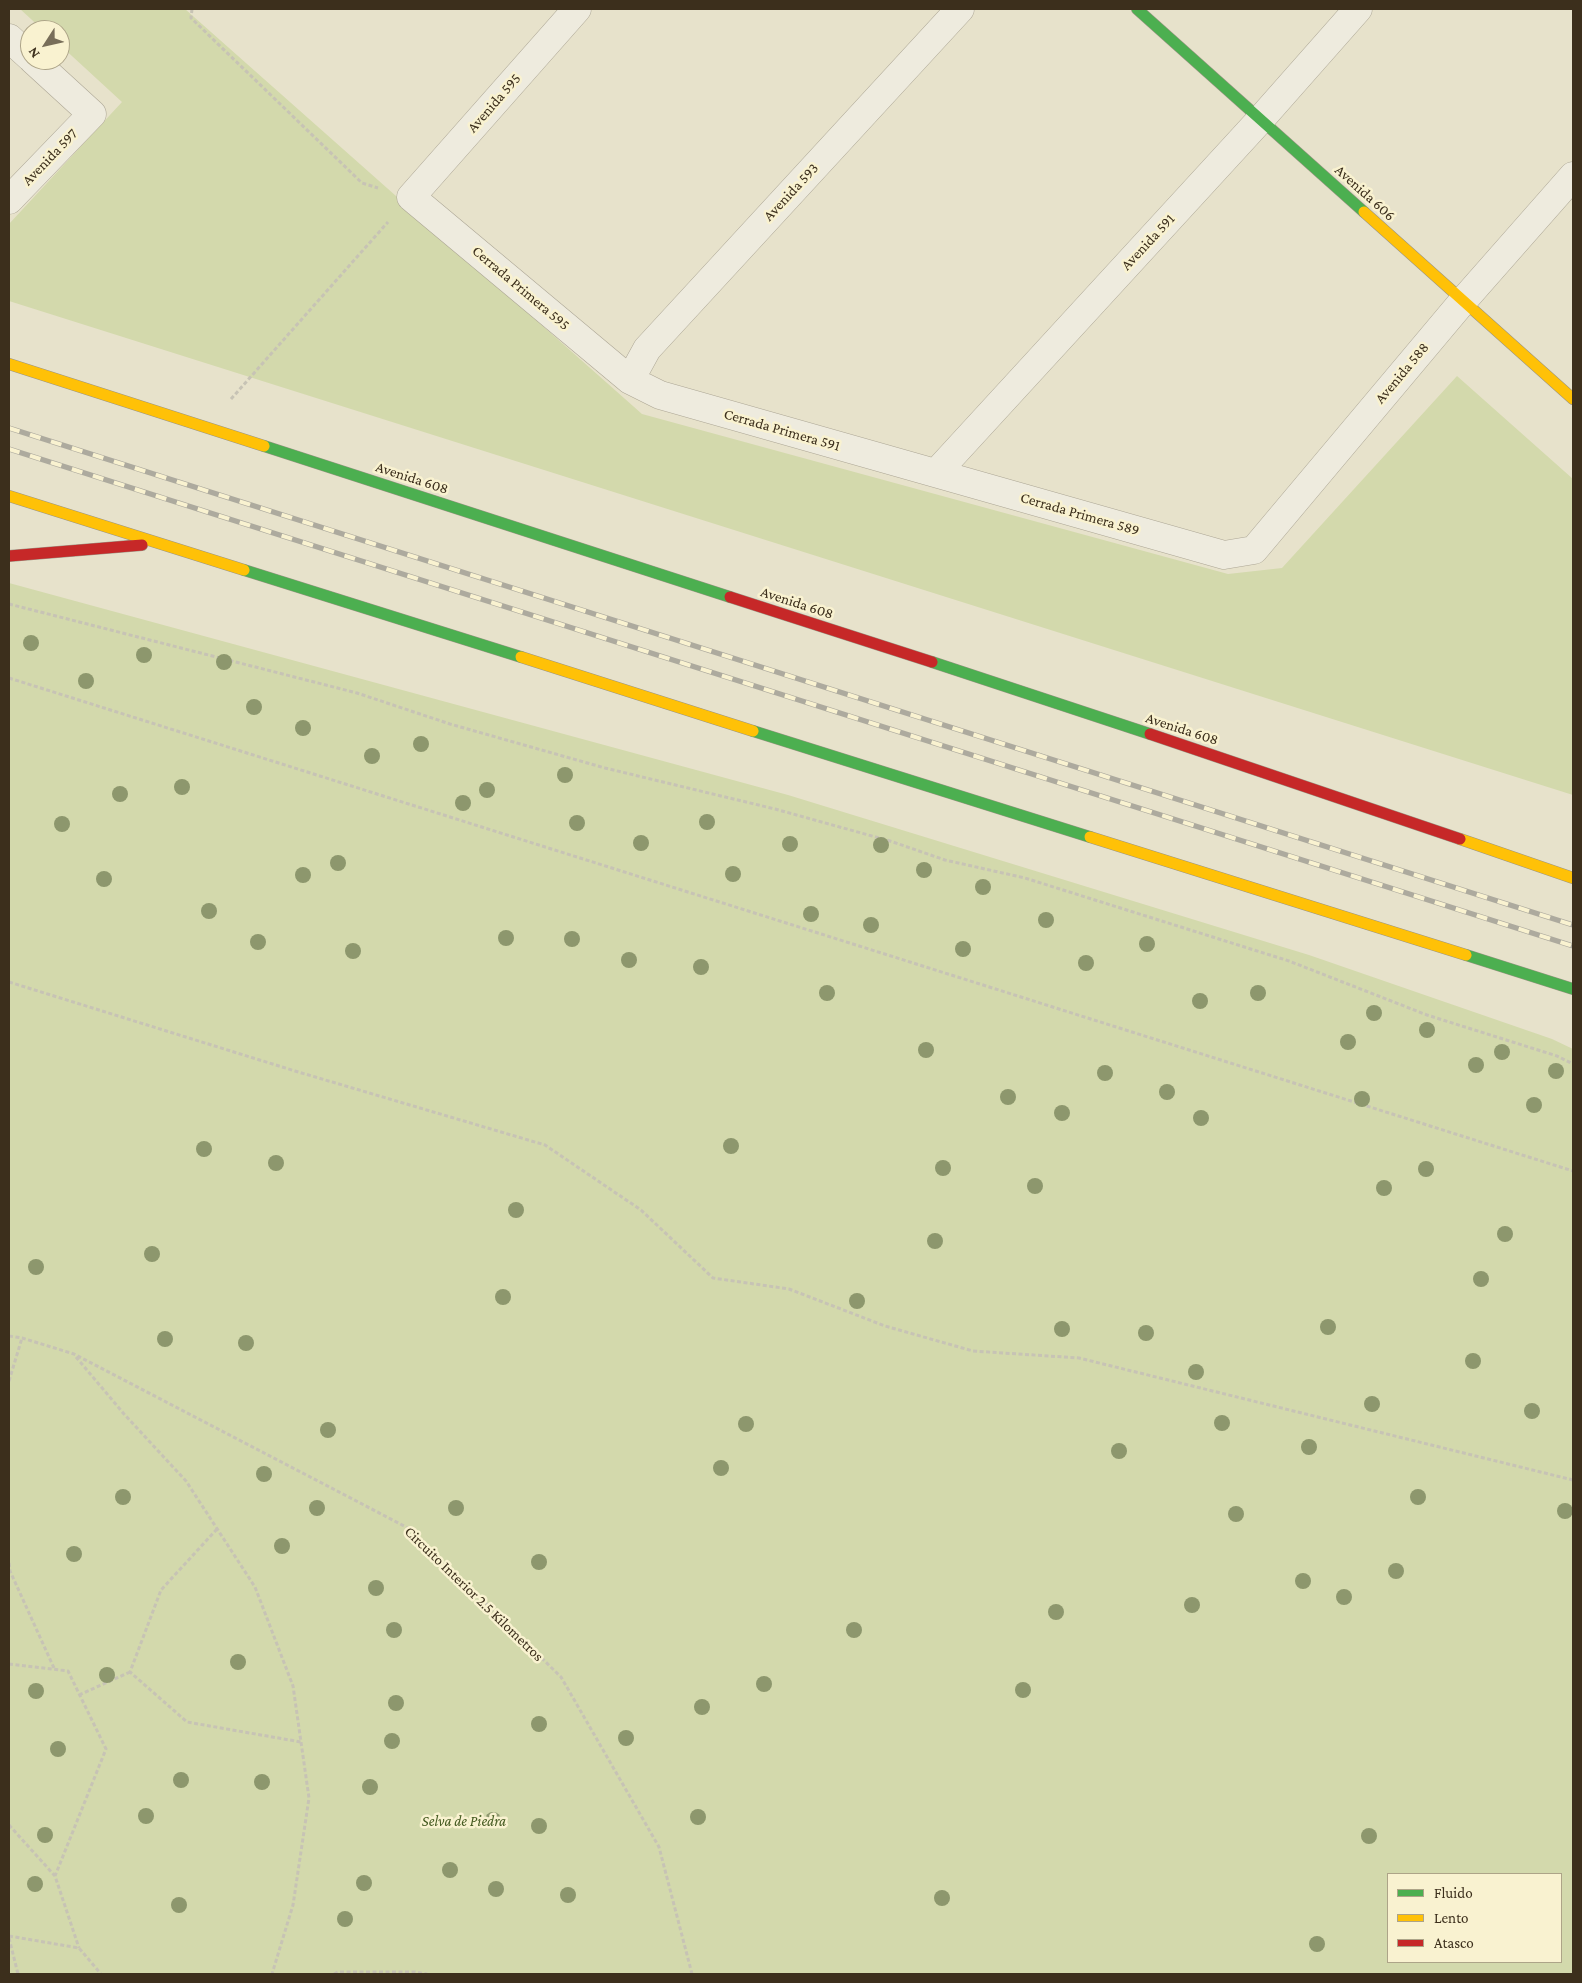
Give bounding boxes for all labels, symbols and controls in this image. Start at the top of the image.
north arrow [20,20,70,70]
text: N [24,45,43,62]
street label: Avenida 595 [463,70,525,136]
street label: Avenida 597 [18,125,82,189]
street label: Avenida 593 [760,159,822,225]
street label: Avenida 606 [1331,161,1399,225]
street label: Avenida 591 [1117,210,1179,274]
street label: Cerrada Primera 595 [469,242,573,334]
street label: Avenida 588 [1371,339,1433,407]
street label: Cerrada Primera 591 [722,405,842,455]
street label: Avenida 608 [373,458,451,498]
street label: Cerrada Primera 589 [1018,488,1142,540]
street label: Avenida 608 [758,583,836,623]
street label: Avenida 608 [1143,709,1221,749]
street label: Circuito Interior 2.5 Kilometros [401,1523,547,1665]
park label: Selva de Piedra [422,1812,506,1830]
legend [1387,1873,1562,1963]
text: Fluido [1434,1885,1473,1901]
text: Lento [1434,1910,1468,1926]
text: Atasco [1434,1935,1474,1951]

